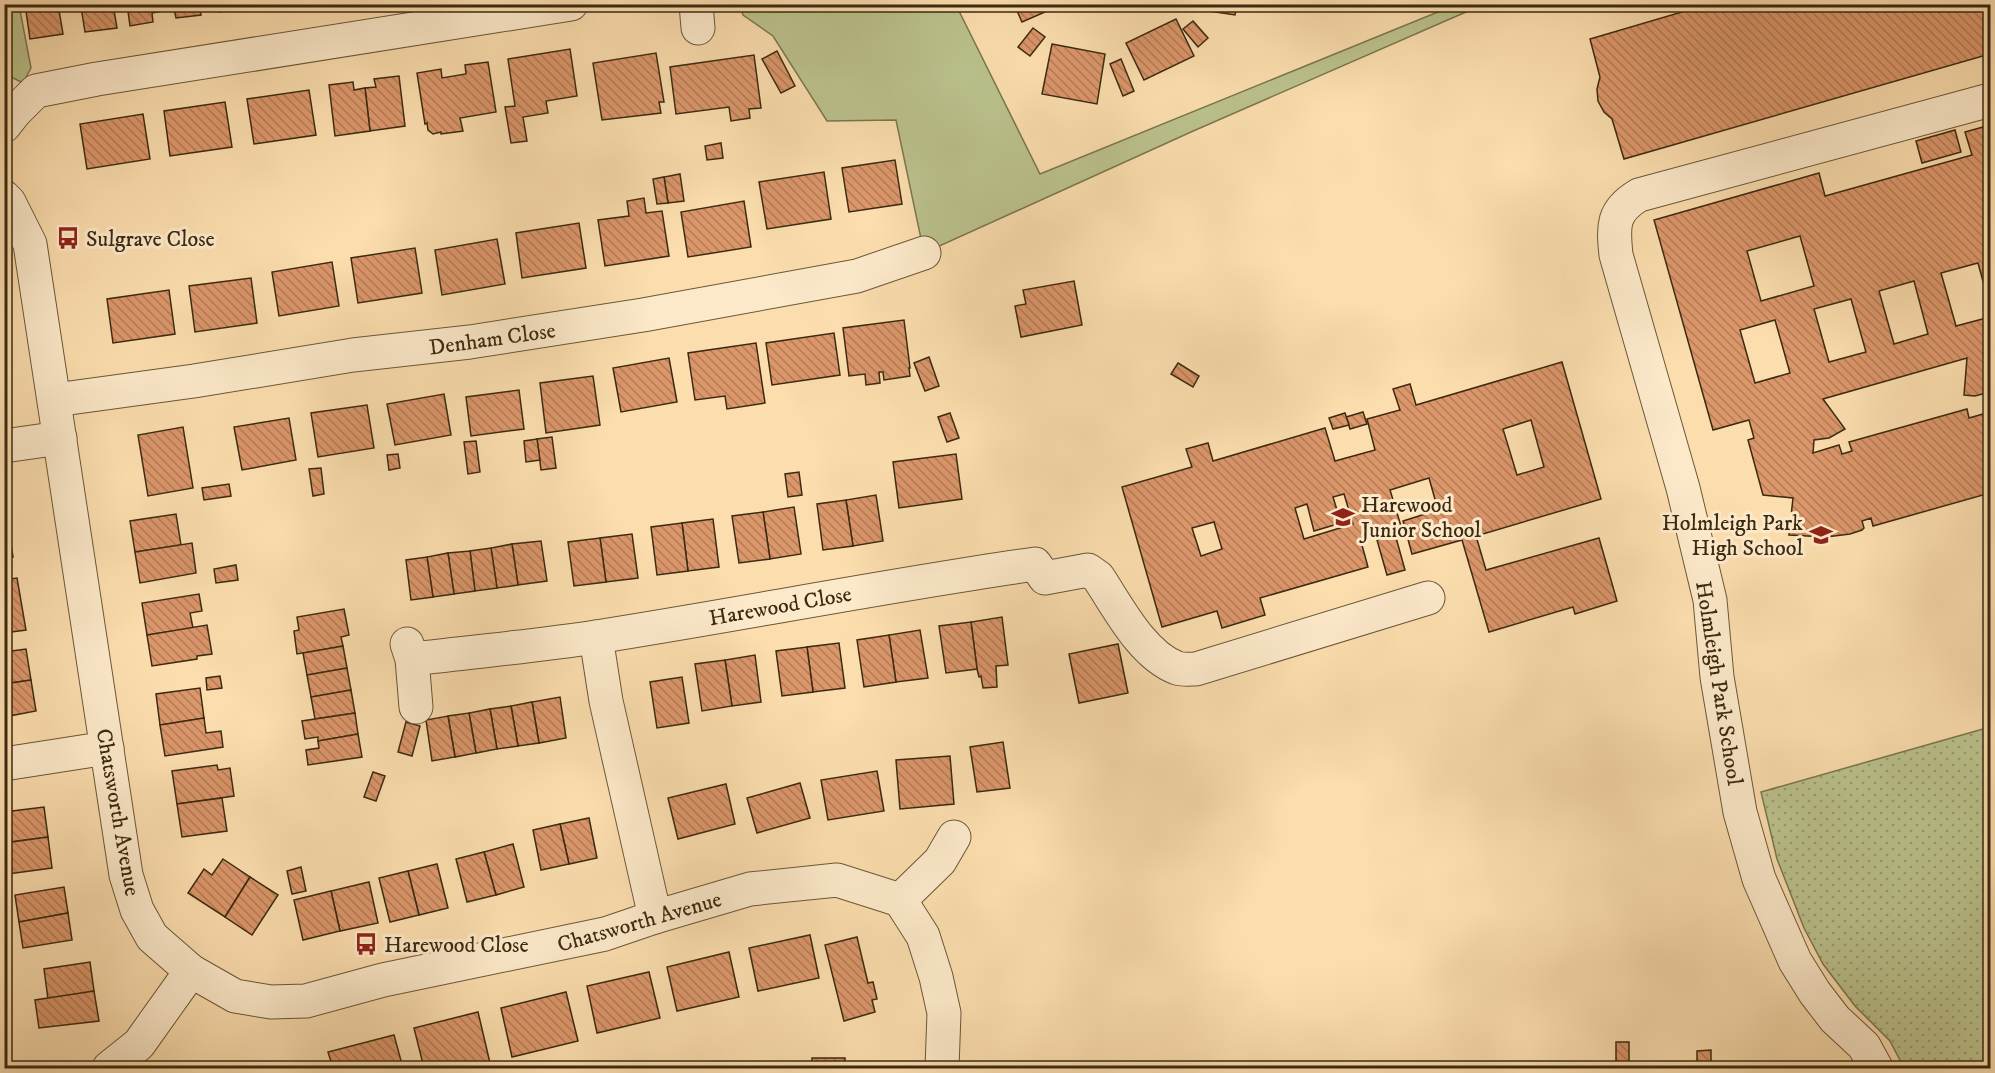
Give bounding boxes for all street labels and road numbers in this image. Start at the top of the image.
street label: Denham Close [427,317,557,362]
street label: Holmleigh Park School [1689,579,1748,788]
street label: Harewood Close [707,581,854,632]
street label: Chatsworth Avenue [90,726,146,898]
street label: Chatsworth Avenue [554,886,725,959]

